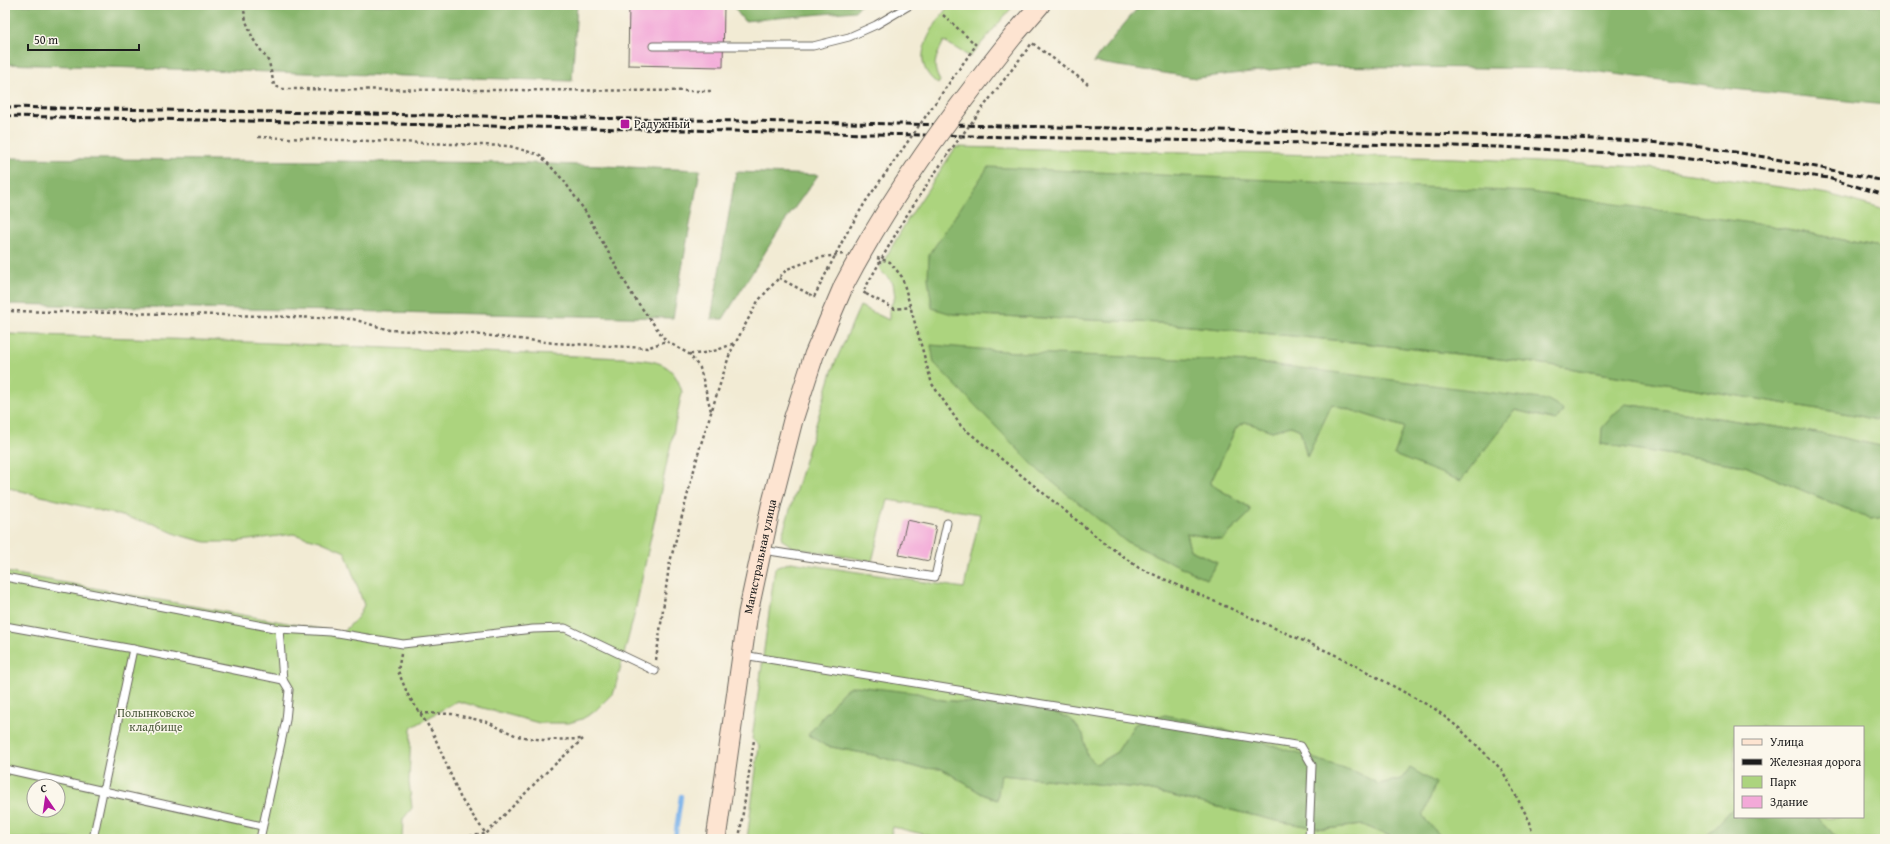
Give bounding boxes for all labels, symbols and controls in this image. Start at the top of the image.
scale bar [28,26,139,52]
text: 50 m [34,31,58,48]
place label: Радужный [634,115,690,132]
marker: Радужный [619,118,631,130]
street label: Магистральная улица [739,497,780,615]
park label: Полынковское кладбище [117,704,195,735]
legend [1734,726,1864,818]
text: Улица [1770,733,1804,750]
text: Железная дорога [1769,753,1861,770]
text: Парк [1770,773,1797,790]
north arrow [26,778,66,818]
text: С [39,780,49,797]
text: Здание [1770,793,1809,810]

